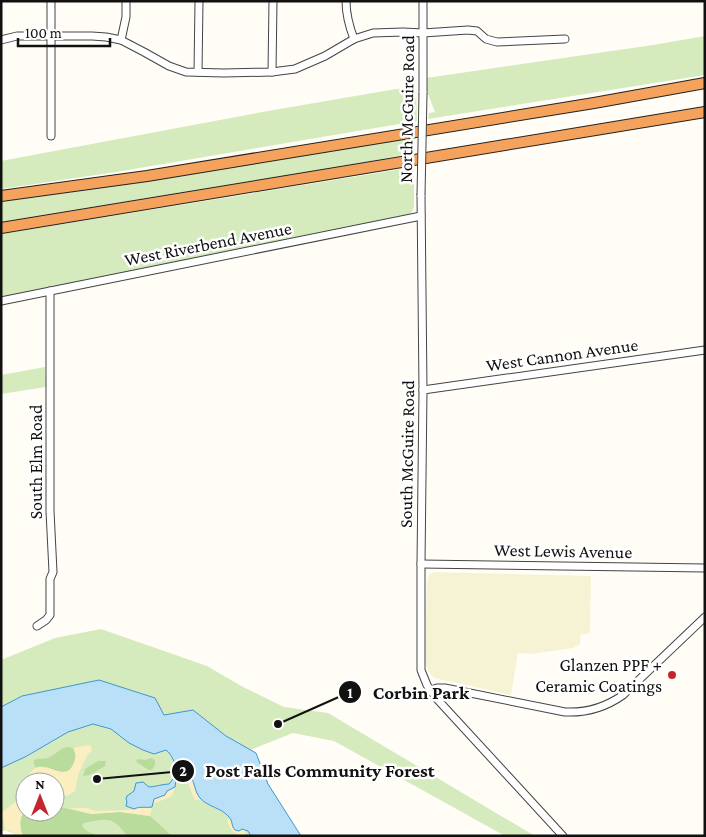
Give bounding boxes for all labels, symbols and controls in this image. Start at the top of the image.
scale bar [18,15,110,47]
text: 100 m [25,25,62,41]
street label: North McGuire Road [396,34,418,183]
street label: West Riverbend Avenue [123,218,293,270]
street label: West Cannon Avenue [485,334,639,376]
street label: South McGuire Road [396,379,418,528]
street label: South Elm Road [26,404,46,519]
street label: West Lewis Avenue [494,540,632,562]
place label: Glanzen PPF + Ceramic Coatings [535,655,662,696]
marker: Glanzen PPF + Ceramic Coatings [666,669,678,681]
callout: Corbin Park [338,675,479,709]
text: Corbin Park [373,682,470,703]
text: 1 [347,685,353,701]
callout: Post Falls Community Forest [170,754,445,788]
text: Post Falls Community Forest [205,760,435,781]
text: 2 [179,763,187,779]
north arrow [15,772,65,822]
text: N [35,776,45,792]

